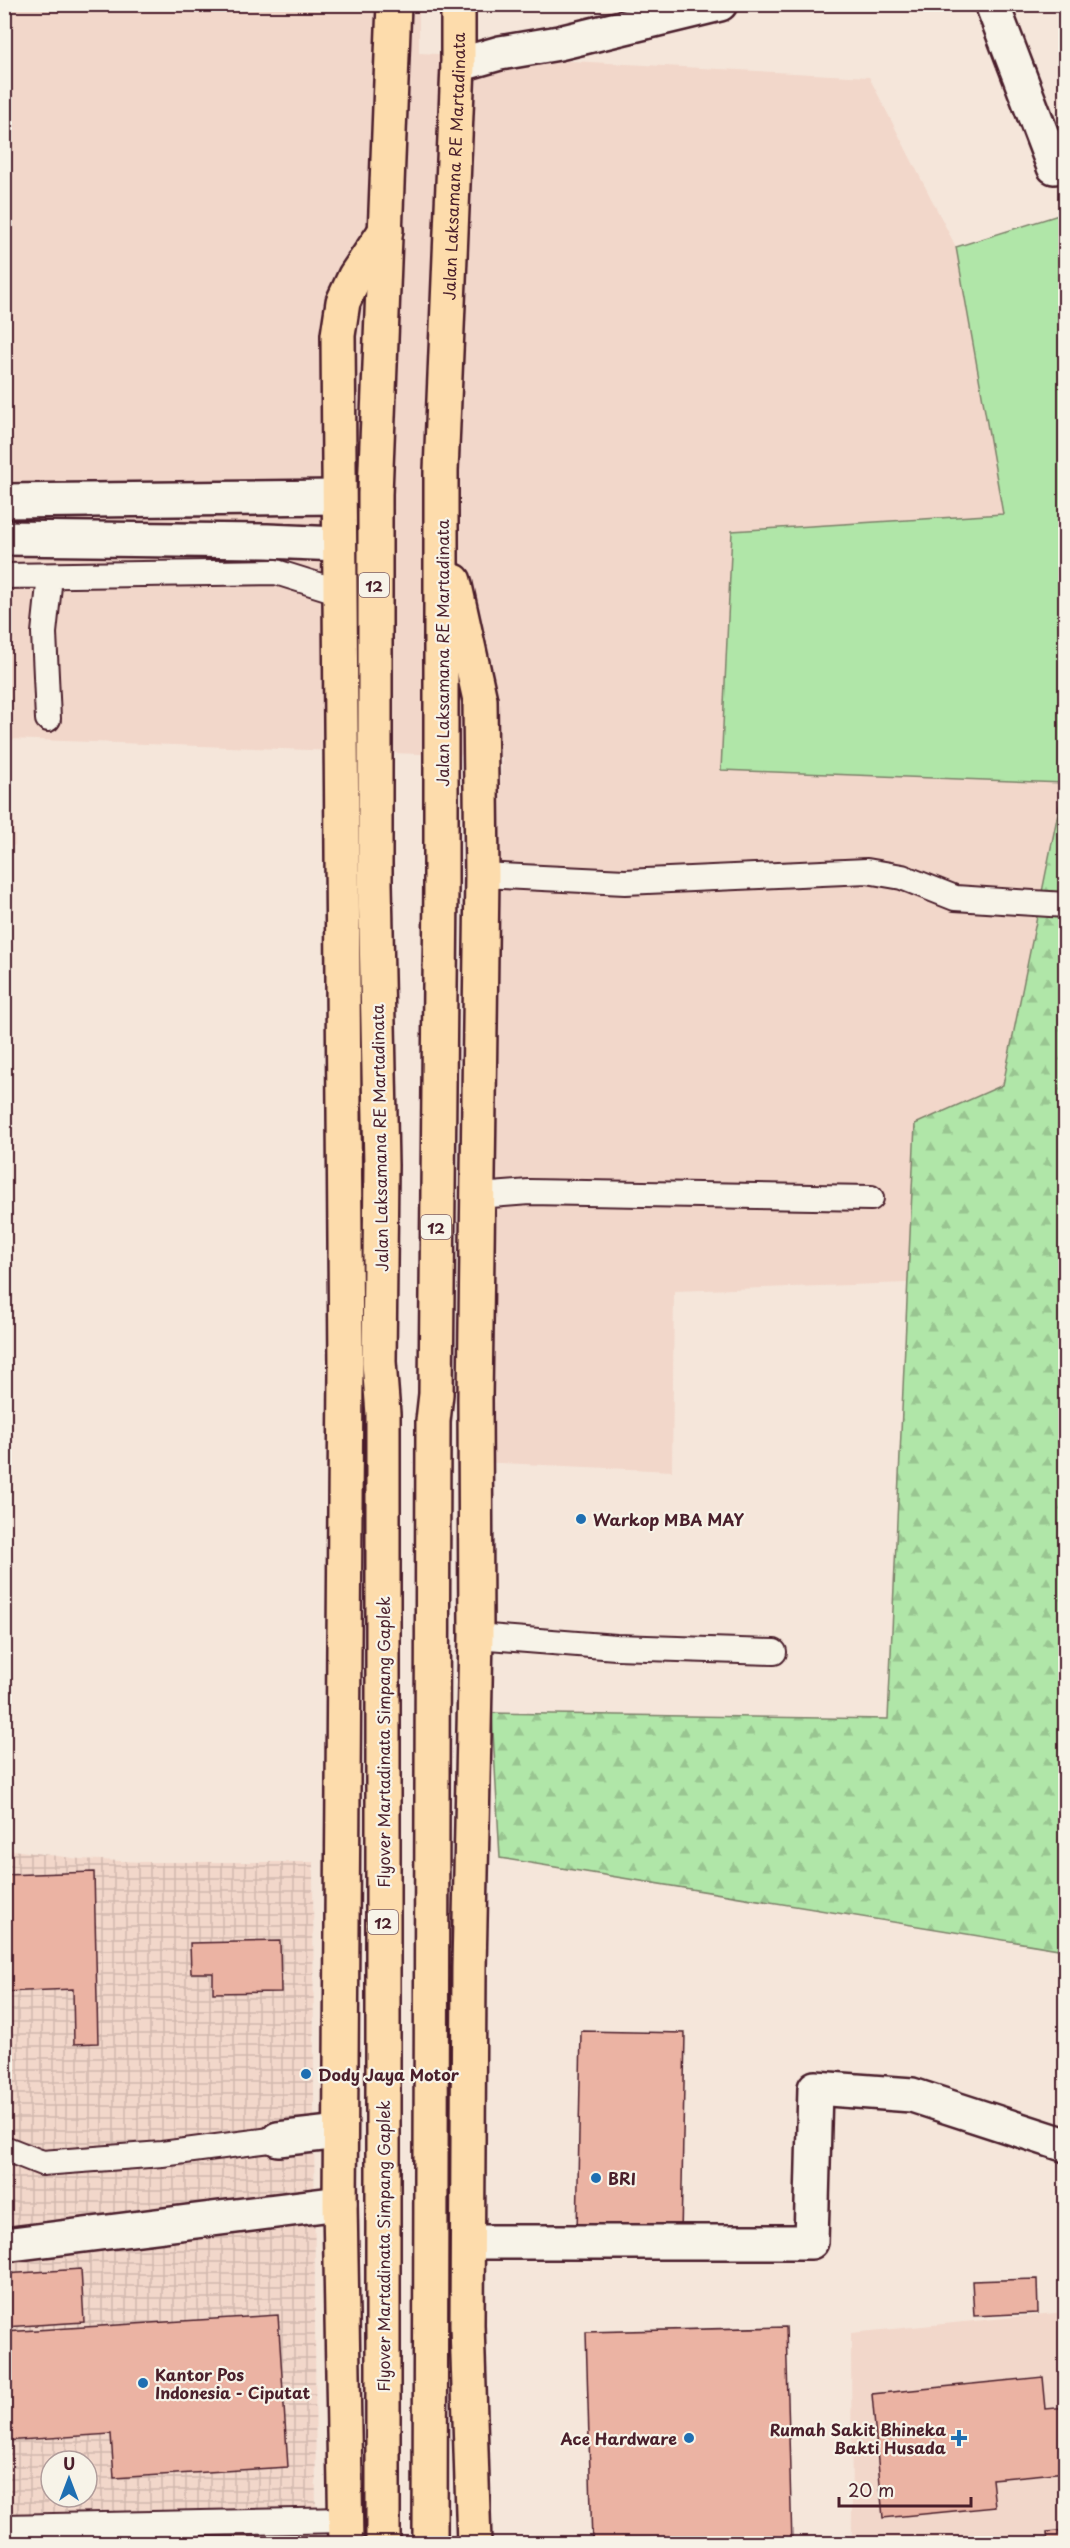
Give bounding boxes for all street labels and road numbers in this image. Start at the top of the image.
street label: Jalan Laksamana RE Martadinata [436,33,470,301]
street label: Jalan Laksamana RE Martadinata [430,519,454,787]
road number: 12 [359,573,389,597]
street label: Jalan Laksamana RE Martadinata [365,1004,393,1272]
road number: 12 [421,1215,451,1239]
street label: Flyover Martadinata Simpang Gaplek [371,1596,395,1888]
road number: 12 [368,1910,398,1934]
street label: Flyover Martadinata Simpang Gaplek [371,2100,395,2392]

